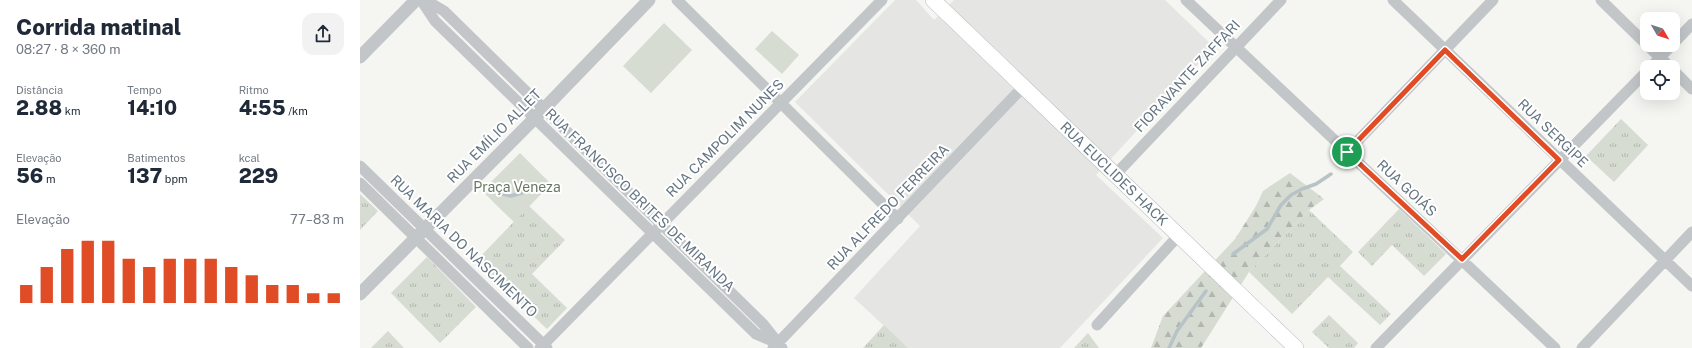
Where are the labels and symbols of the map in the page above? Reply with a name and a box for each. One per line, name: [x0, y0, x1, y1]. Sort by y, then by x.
north arrow: [1640, 12, 1680, 52]
street label: FIORAVANTE ZAFFARI: [1131, 17, 1243, 135]
street label: RUA CAMPOLIM NUNES: [663, 76, 787, 200]
street label: RUA EMÍLIO ALLET: [443, 85, 544, 186]
street label: RUA SERGIPE: [1515, 96, 1591, 170]
street label: RUA FRANCISCO BRITES DE MIRANDA: [542, 105, 738, 295]
street label: RUA EUCLIDES HACK: [1057, 119, 1172, 229]
pin: [1330, 135, 1364, 169]
street label: RUA ALFREDO FERREIRA: [824, 141, 952, 273]
street label: RUA GOIÁS: [1374, 156, 1441, 220]
street label: RUA MARIA DO NASCIMENTO: [387, 172, 541, 320]
park label: Praça Veneza: [473, 179, 561, 195]

